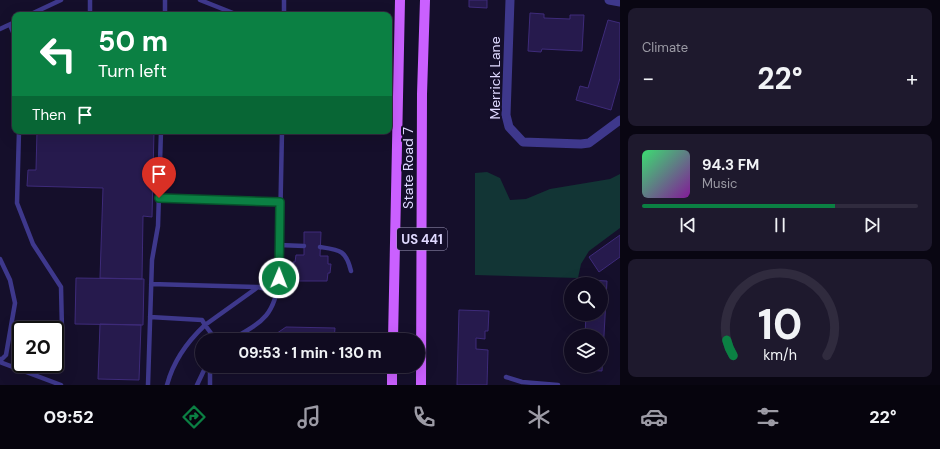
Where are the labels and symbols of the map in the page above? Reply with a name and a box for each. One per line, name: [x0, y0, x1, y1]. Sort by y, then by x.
street label: Merrick Lane: [486, 36, 504, 120]
street label: State Road 7: [399, 127, 417, 209]
pin: [142, 157, 176, 198]
road number: US 441: [397, 228, 447, 250]
position arrow: [258, 257, 300, 299]
speed limit sign: 20: [12, 321, 64, 373]

